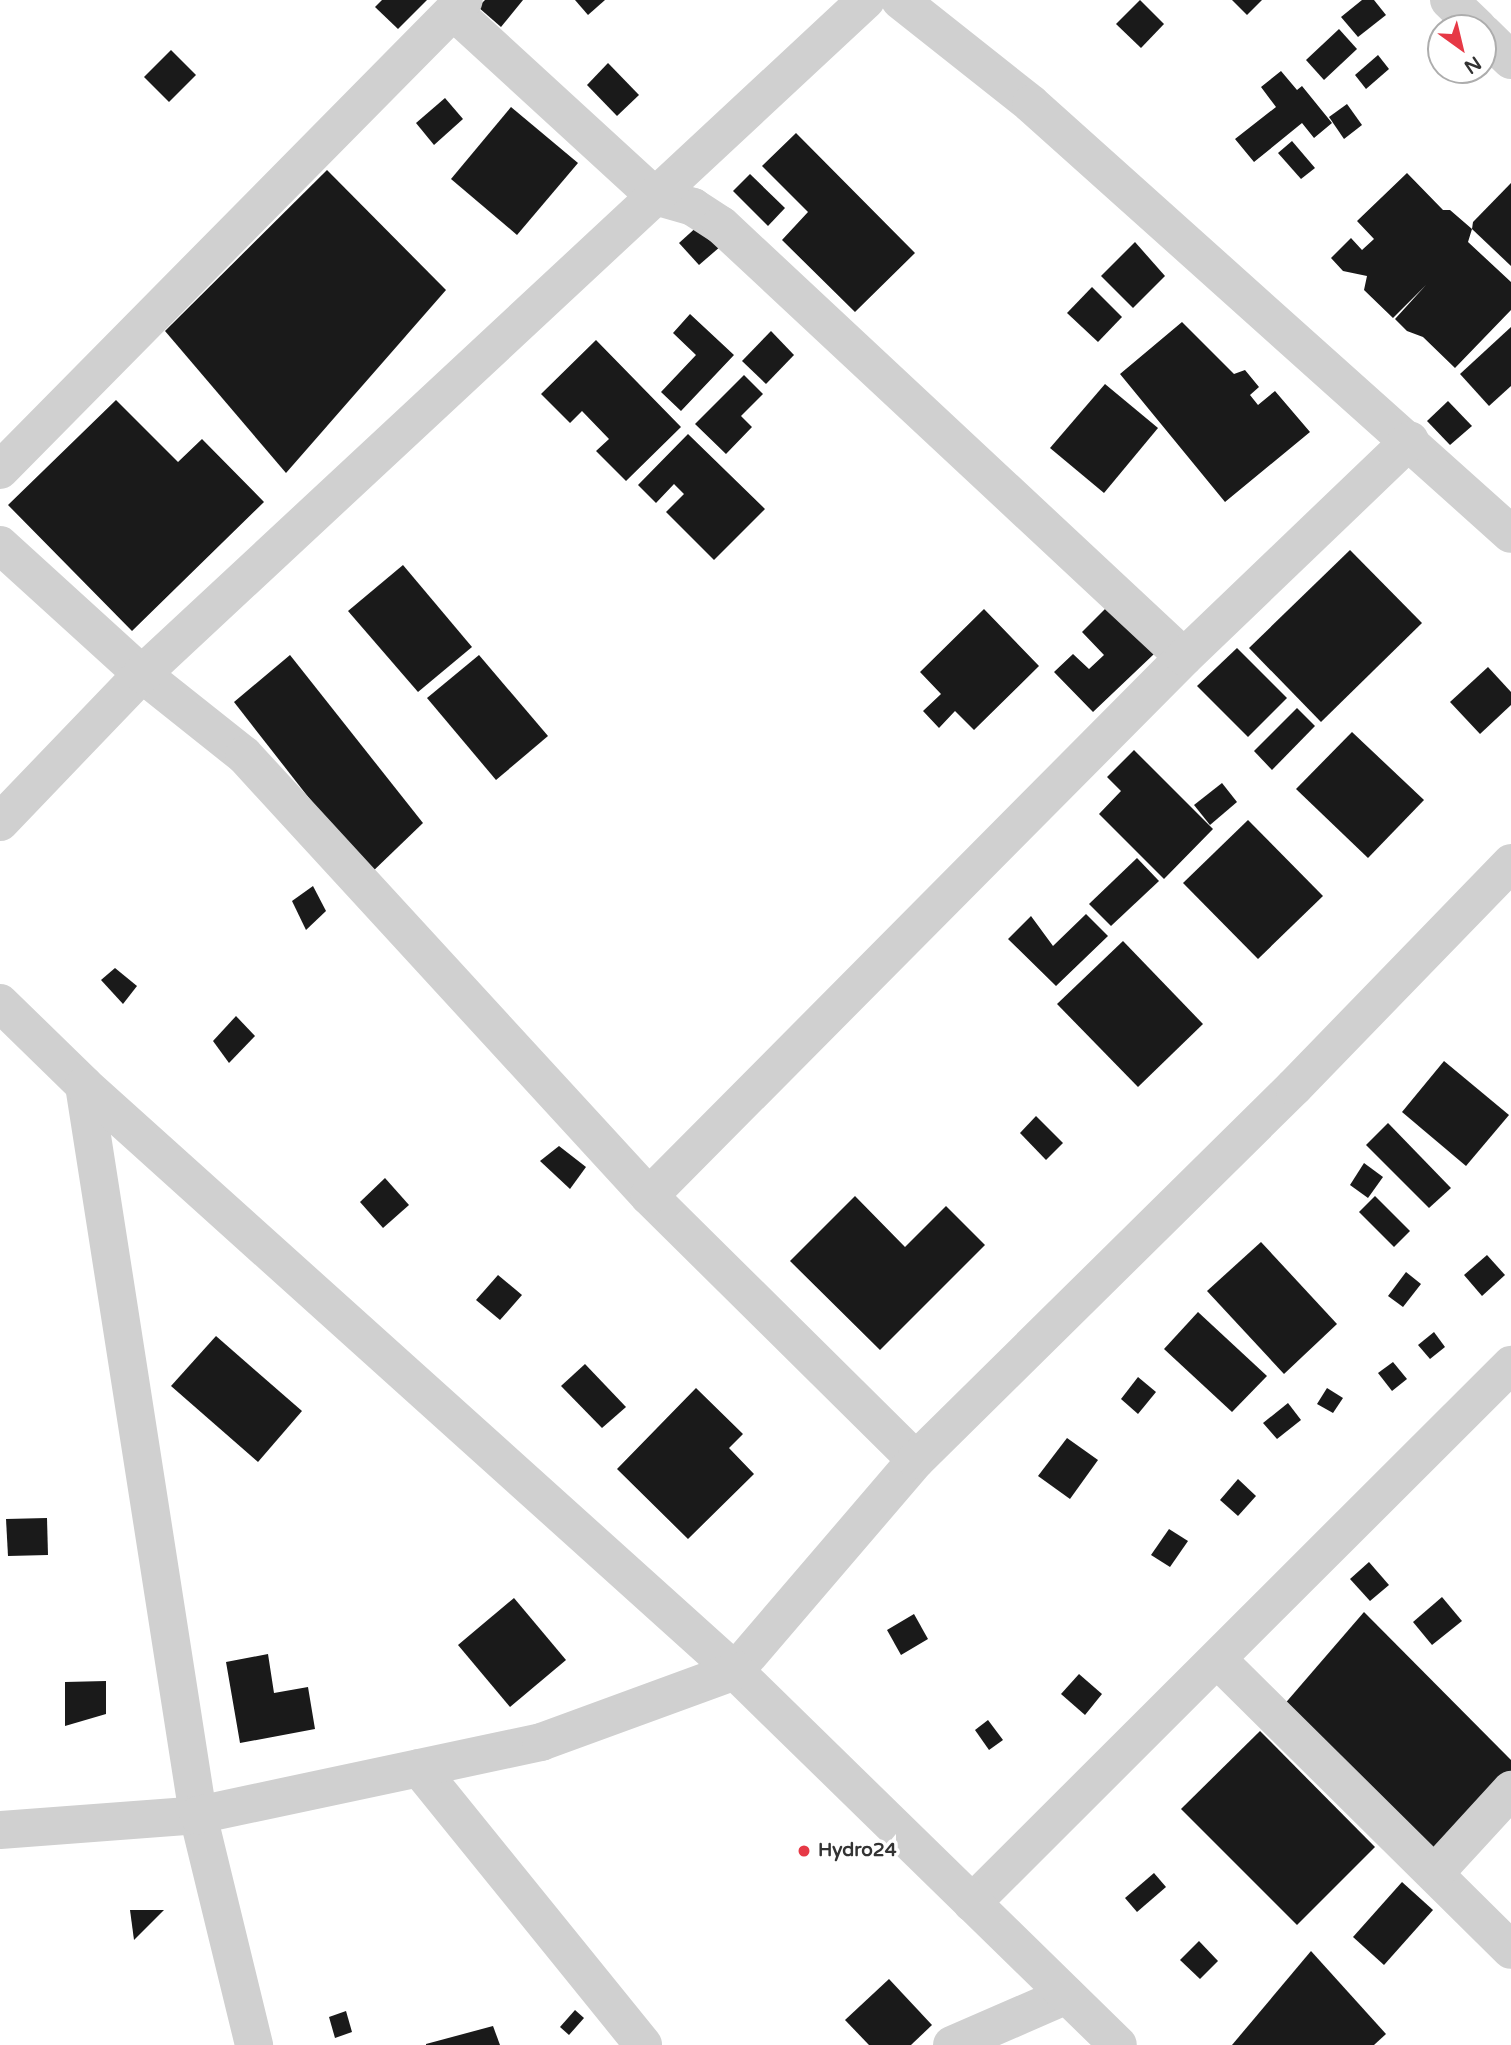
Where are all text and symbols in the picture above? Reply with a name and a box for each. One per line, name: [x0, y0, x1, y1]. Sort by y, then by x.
north arrow: [1427, 14, 1497, 84]
text: N: [1460, 51, 1485, 78]
place label: Hydro24: [818, 1840, 897, 1862]
marker: Hydro24: [796, 1843, 812, 1859]

